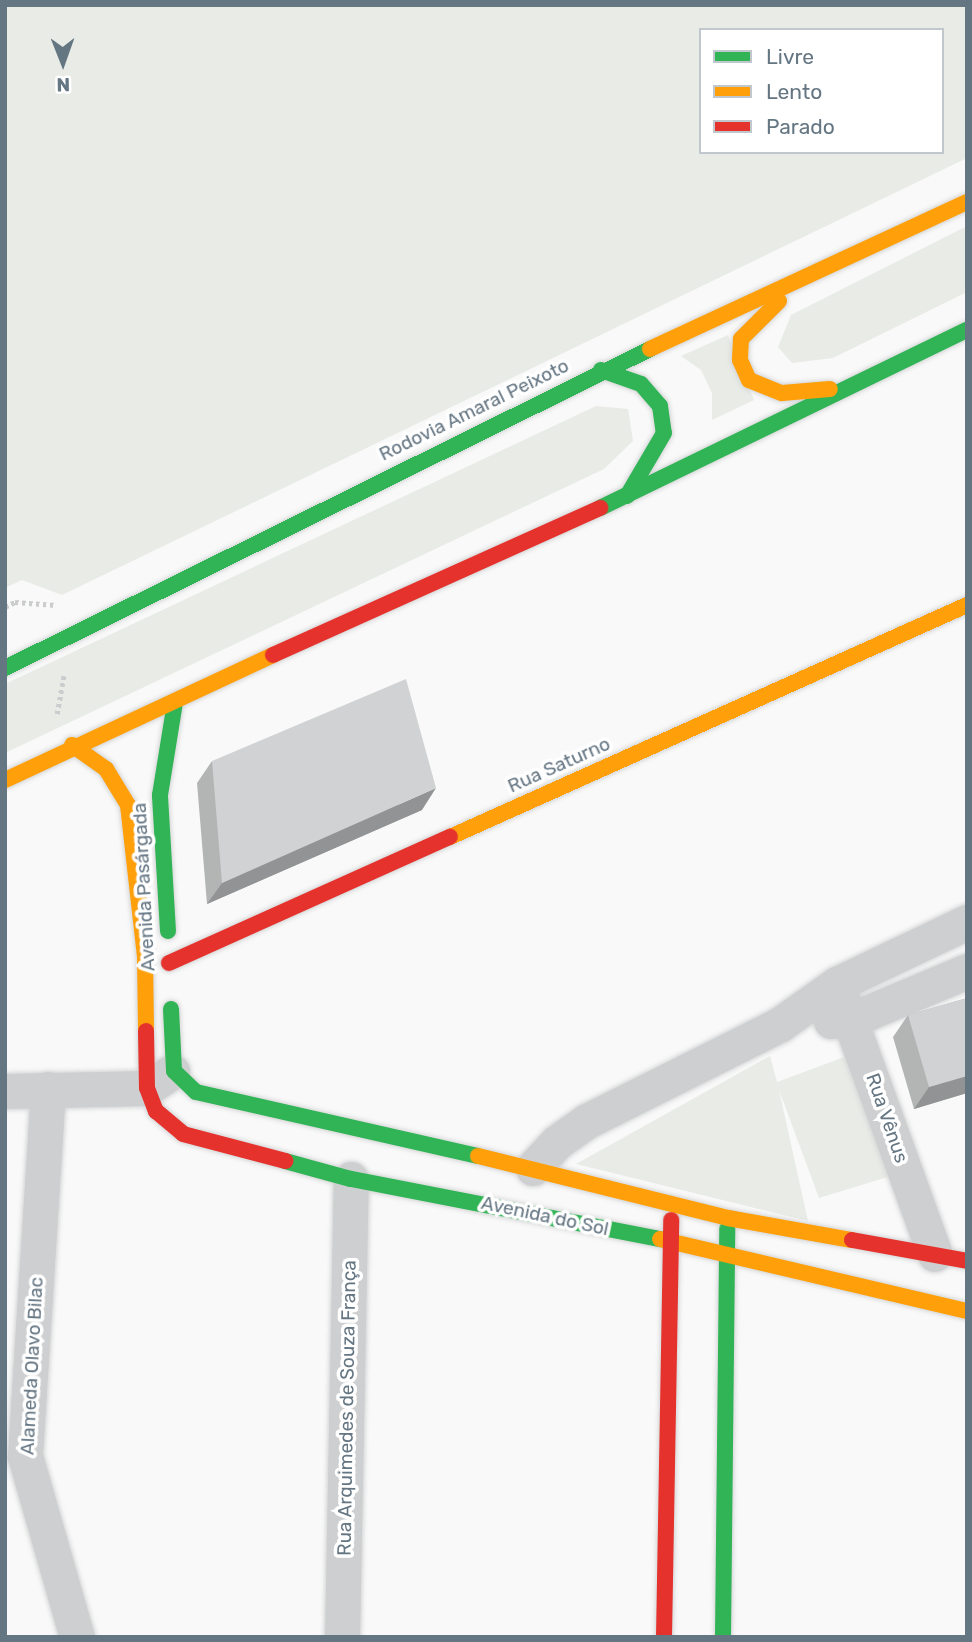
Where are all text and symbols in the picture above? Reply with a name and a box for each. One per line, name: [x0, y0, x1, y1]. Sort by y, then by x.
north arrow: [28, 28, 98, 98]
legend: [699, 28, 944, 154]
text: Livre: [766, 44, 814, 69]
text: N: [56, 73, 70, 96]
text: Lento: [766, 79, 822, 104]
text: Parado: [766, 114, 835, 139]
street label: Rodovia Amaral Peixoto: [375, 354, 573, 466]
street label: Rua Saturno: [504, 732, 614, 798]
street label: Avenida Pasárgada: [128, 802, 160, 972]
street label: Rua Vênus: [861, 1070, 913, 1166]
street label: Avenida do Sol: [479, 1191, 611, 1241]
street label: Rua Arquimedes de Souza França: [333, 1260, 361, 1556]
street label: Alameda Olavo Bilac: [16, 1276, 48, 1456]

